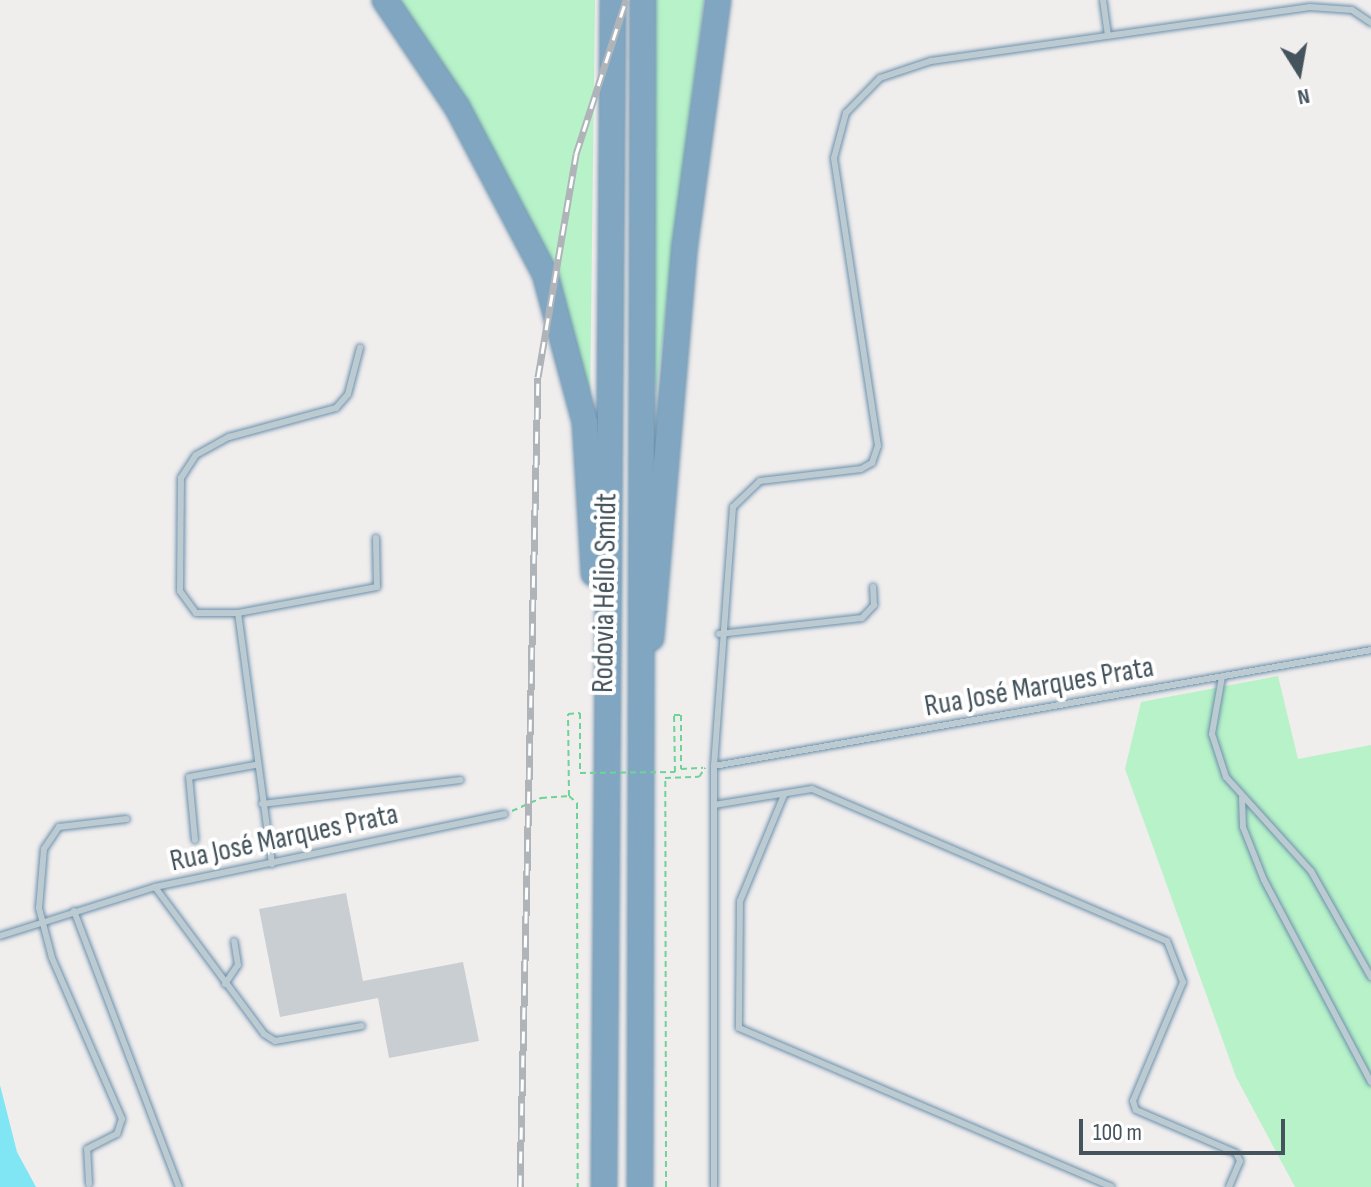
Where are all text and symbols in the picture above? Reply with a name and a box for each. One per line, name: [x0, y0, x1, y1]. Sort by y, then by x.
north arrow: [1259, 32, 1339, 112]
text: N: [1295, 82, 1312, 110]
street label: Rodovia Hélio Smidt: [585, 493, 625, 693]
street label: Rua José Marques Prata: [922, 649, 1156, 725]
street label: Rua José Marques Prata: [167, 796, 401, 880]
scale bar: [1083, 1103, 1289, 1153]
text: 100 m: [1093, 1118, 1142, 1147]

